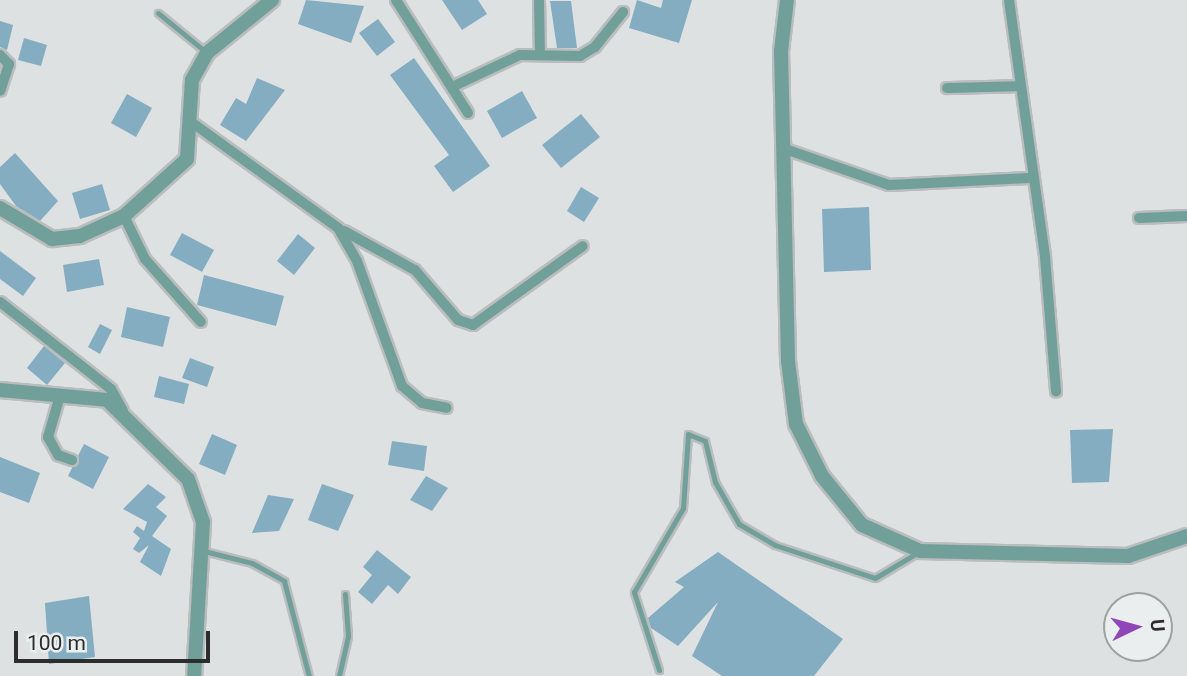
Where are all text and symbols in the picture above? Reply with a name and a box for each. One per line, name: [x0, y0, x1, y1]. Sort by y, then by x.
north arrow: [1103, 592, 1173, 662]
scale bar: [18, 616, 214, 660]
text: U: [1145, 618, 1169, 633]
text: 100 m: [27, 631, 86, 655]

